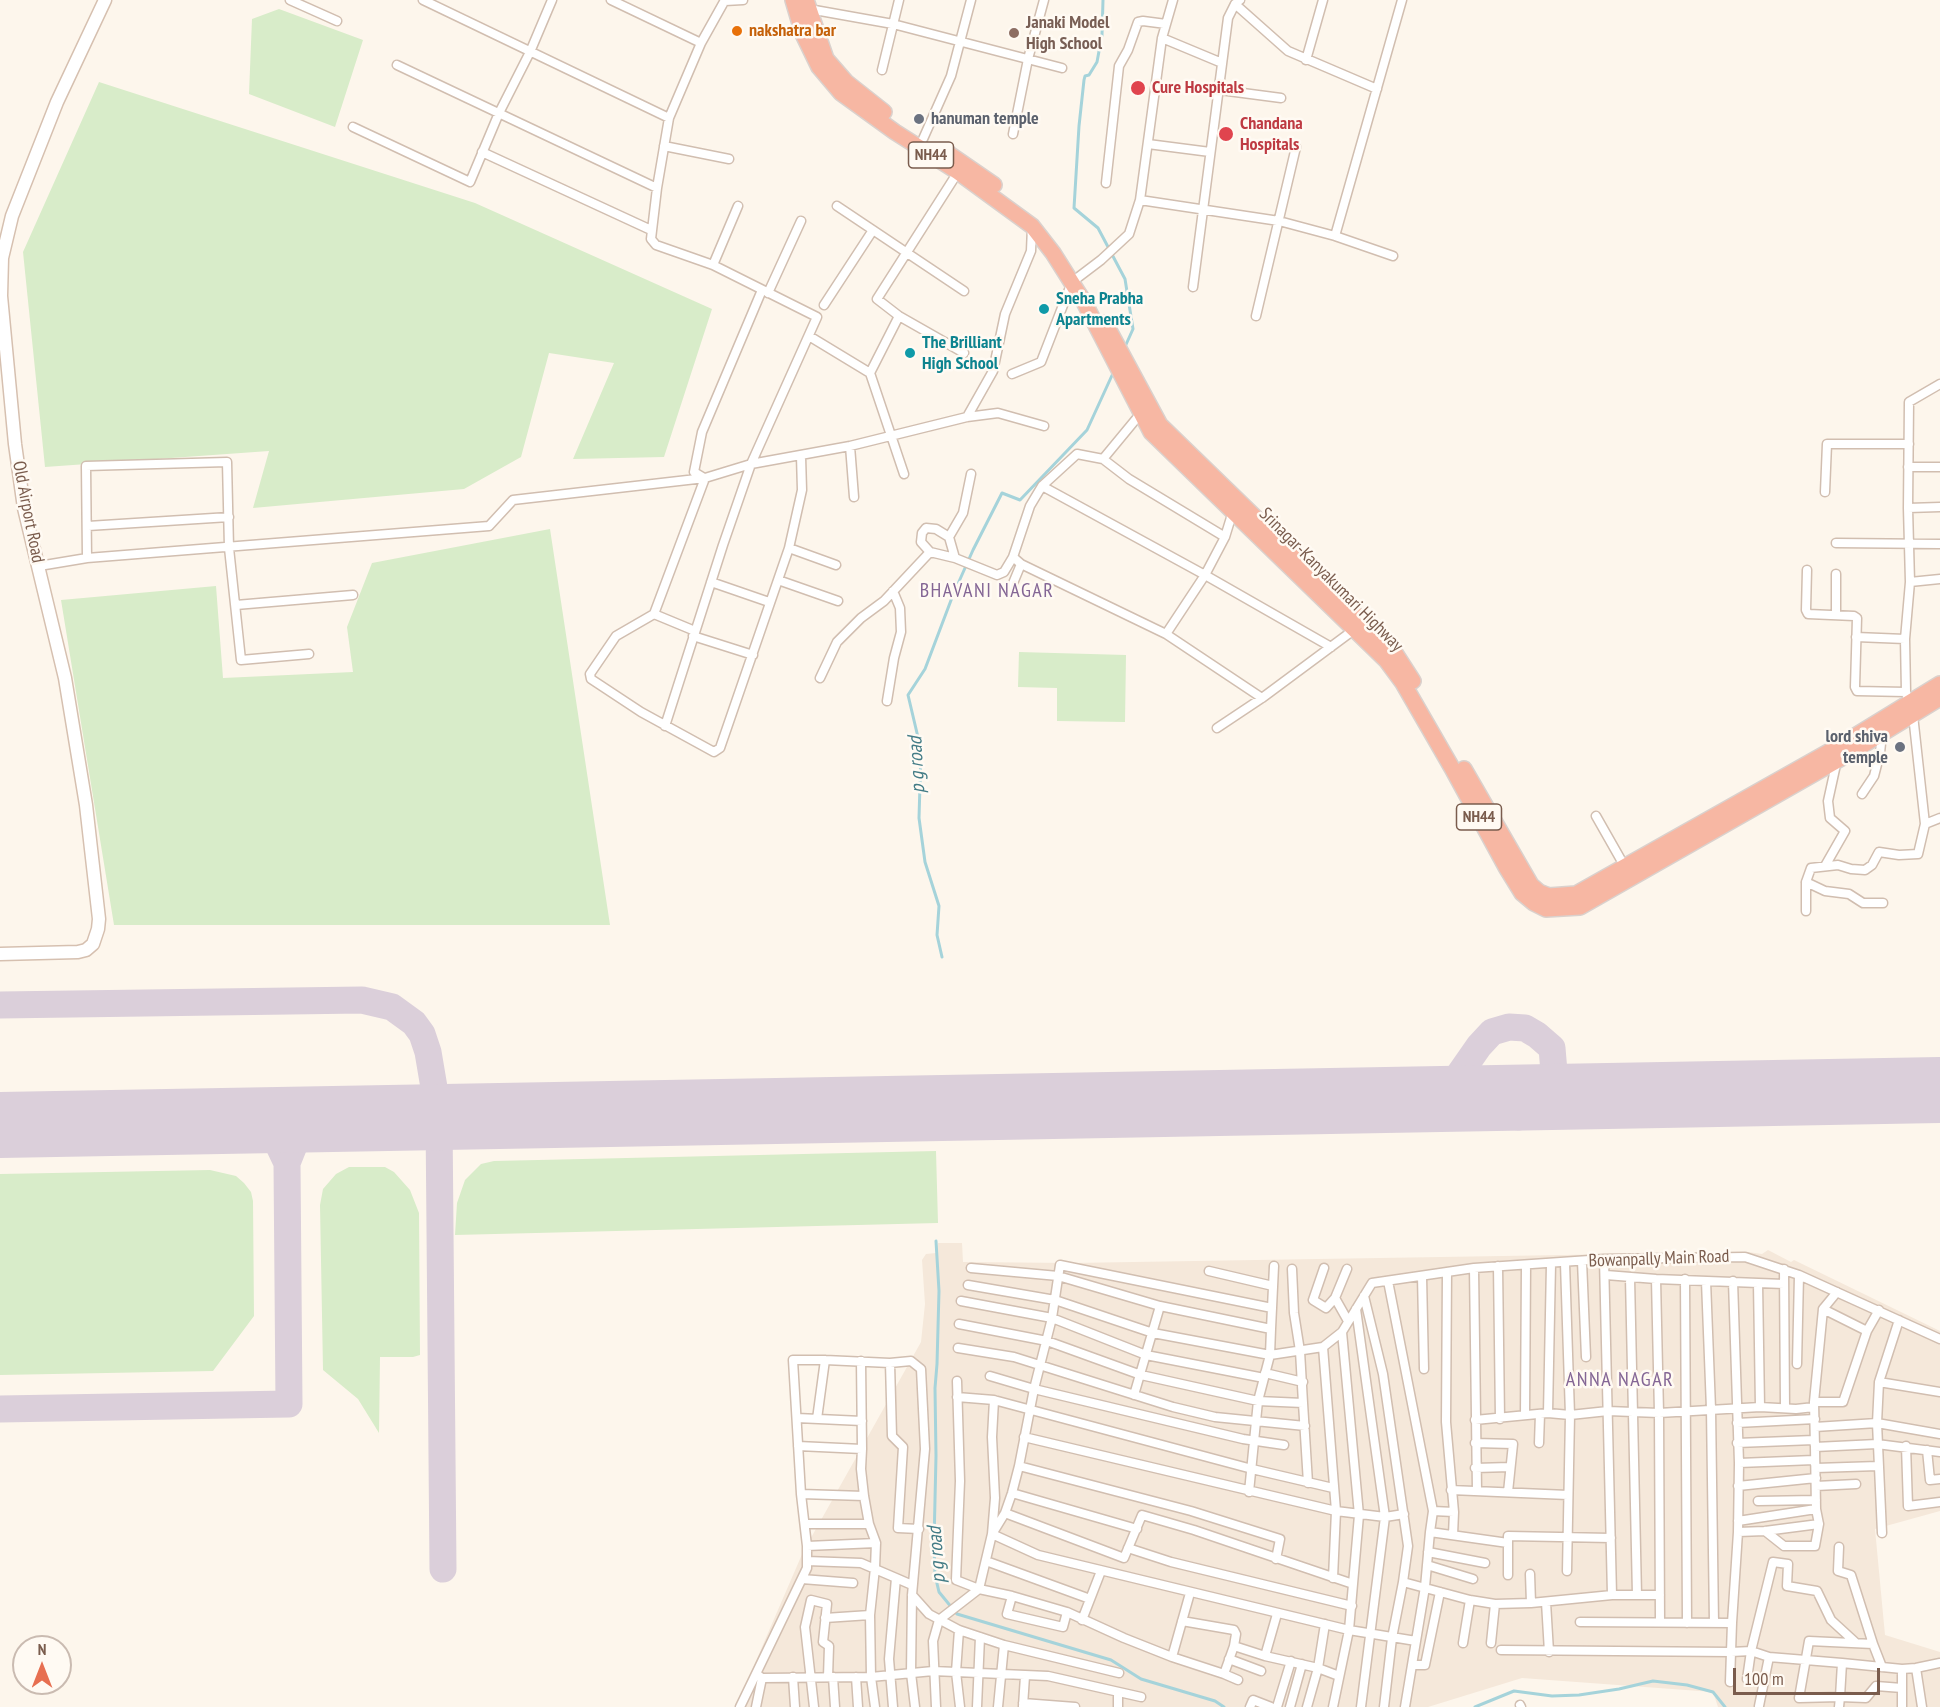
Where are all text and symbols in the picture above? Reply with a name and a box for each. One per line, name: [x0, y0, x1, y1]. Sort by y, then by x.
place label: Janaki Model High School: [1026, 12, 1109, 54]
place label: nakshatra bar: [749, 20, 836, 42]
marker: nakshatra bar: [730, 24, 744, 38]
marker: Janaki Model High School: [1007, 26, 1021, 40]
place label: Cure Hospitals: [1152, 77, 1244, 99]
marker: Cure Hospitals: [1129, 79, 1147, 97]
place label: hanuman temple: [931, 108, 1039, 130]
marker: hanuman temple: [912, 112, 926, 126]
place label: Chandana Hospitals: [1240, 113, 1303, 156]
marker: Chandana Hospitals: [1217, 125, 1235, 143]
road number: NH44: [908, 142, 954, 168]
place label: Sneha Prabha Apartments: [1056, 288, 1143, 330]
marker: Sneha Prabha Apartments: [1037, 302, 1051, 316]
place label: The Brilliant High School: [922, 332, 1002, 374]
marker: The Brilliant High School: [903, 346, 917, 360]
street label: Old Airport Road: [8, 459, 48, 565]
street label: Srinagar-Kanyakumari Highway: [1255, 504, 1407, 656]
district label: BHAVANI NAGAR: [920, 579, 1054, 603]
place label: lord shiva temple: [1826, 726, 1888, 768]
water label: p g road: [904, 736, 930, 794]
marker: lord shiva temple: [1893, 740, 1907, 754]
road number: NH44: [1456, 804, 1502, 830]
street label: Bowanpally Main Road: [1588, 1246, 1730, 1272]
district label: ANNA NAGAR: [1566, 1368, 1674, 1392]
water label: p g road: [923, 1526, 951, 1584]
north arrow: [12, 1635, 72, 1695]
text: N: [38, 1639, 46, 1659]
scale bar: [1736, 1656, 1883, 1694]
text: 100 m: [1744, 1667, 1784, 1690]

